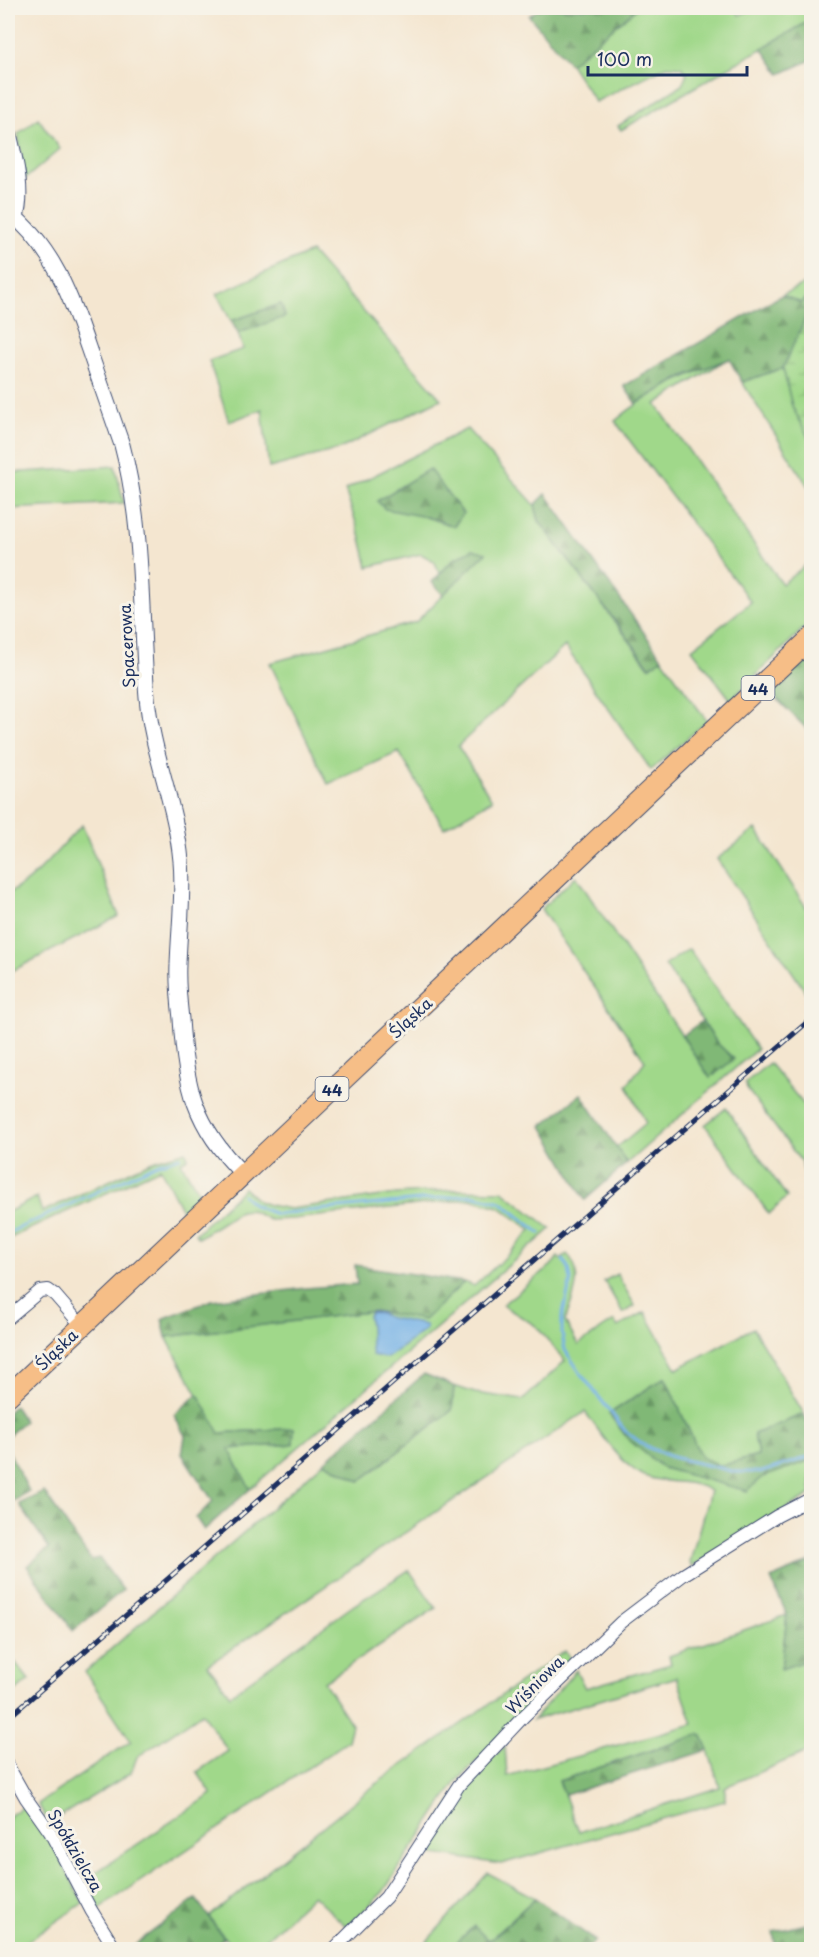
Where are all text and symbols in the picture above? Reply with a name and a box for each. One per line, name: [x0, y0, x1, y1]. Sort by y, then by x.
scale bar: [588, 39, 747, 77]
text: 100 m: [597, 45, 652, 72]
street label: Spacerowa: [112, 603, 140, 689]
road number: 44: [742, 676, 774, 700]
street label: Śląska: [383, 991, 437, 1043]
road number: 44: [316, 1077, 348, 1101]
street label: Śląska: [29, 1323, 83, 1375]
street label: Wiśniowa: [499, 1649, 569, 1719]
street label: Spółdzielcza: [43, 1804, 109, 1896]

